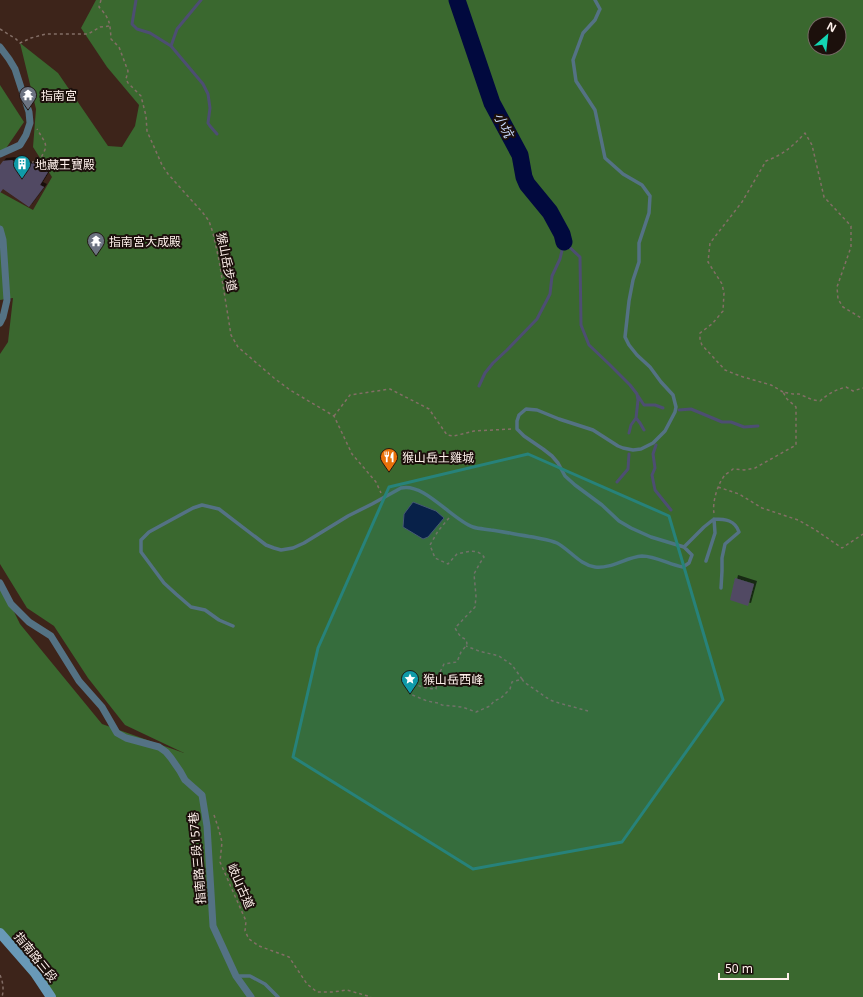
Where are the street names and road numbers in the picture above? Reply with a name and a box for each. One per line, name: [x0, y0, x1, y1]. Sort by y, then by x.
street label: 猴山岳步道: [213, 231, 241, 293]
street label: 指南路三段157巷: [184, 811, 210, 905]
street label: 岐山古道: [223, 861, 259, 911]
street label: 指南路三段: [11, 928, 61, 986]

